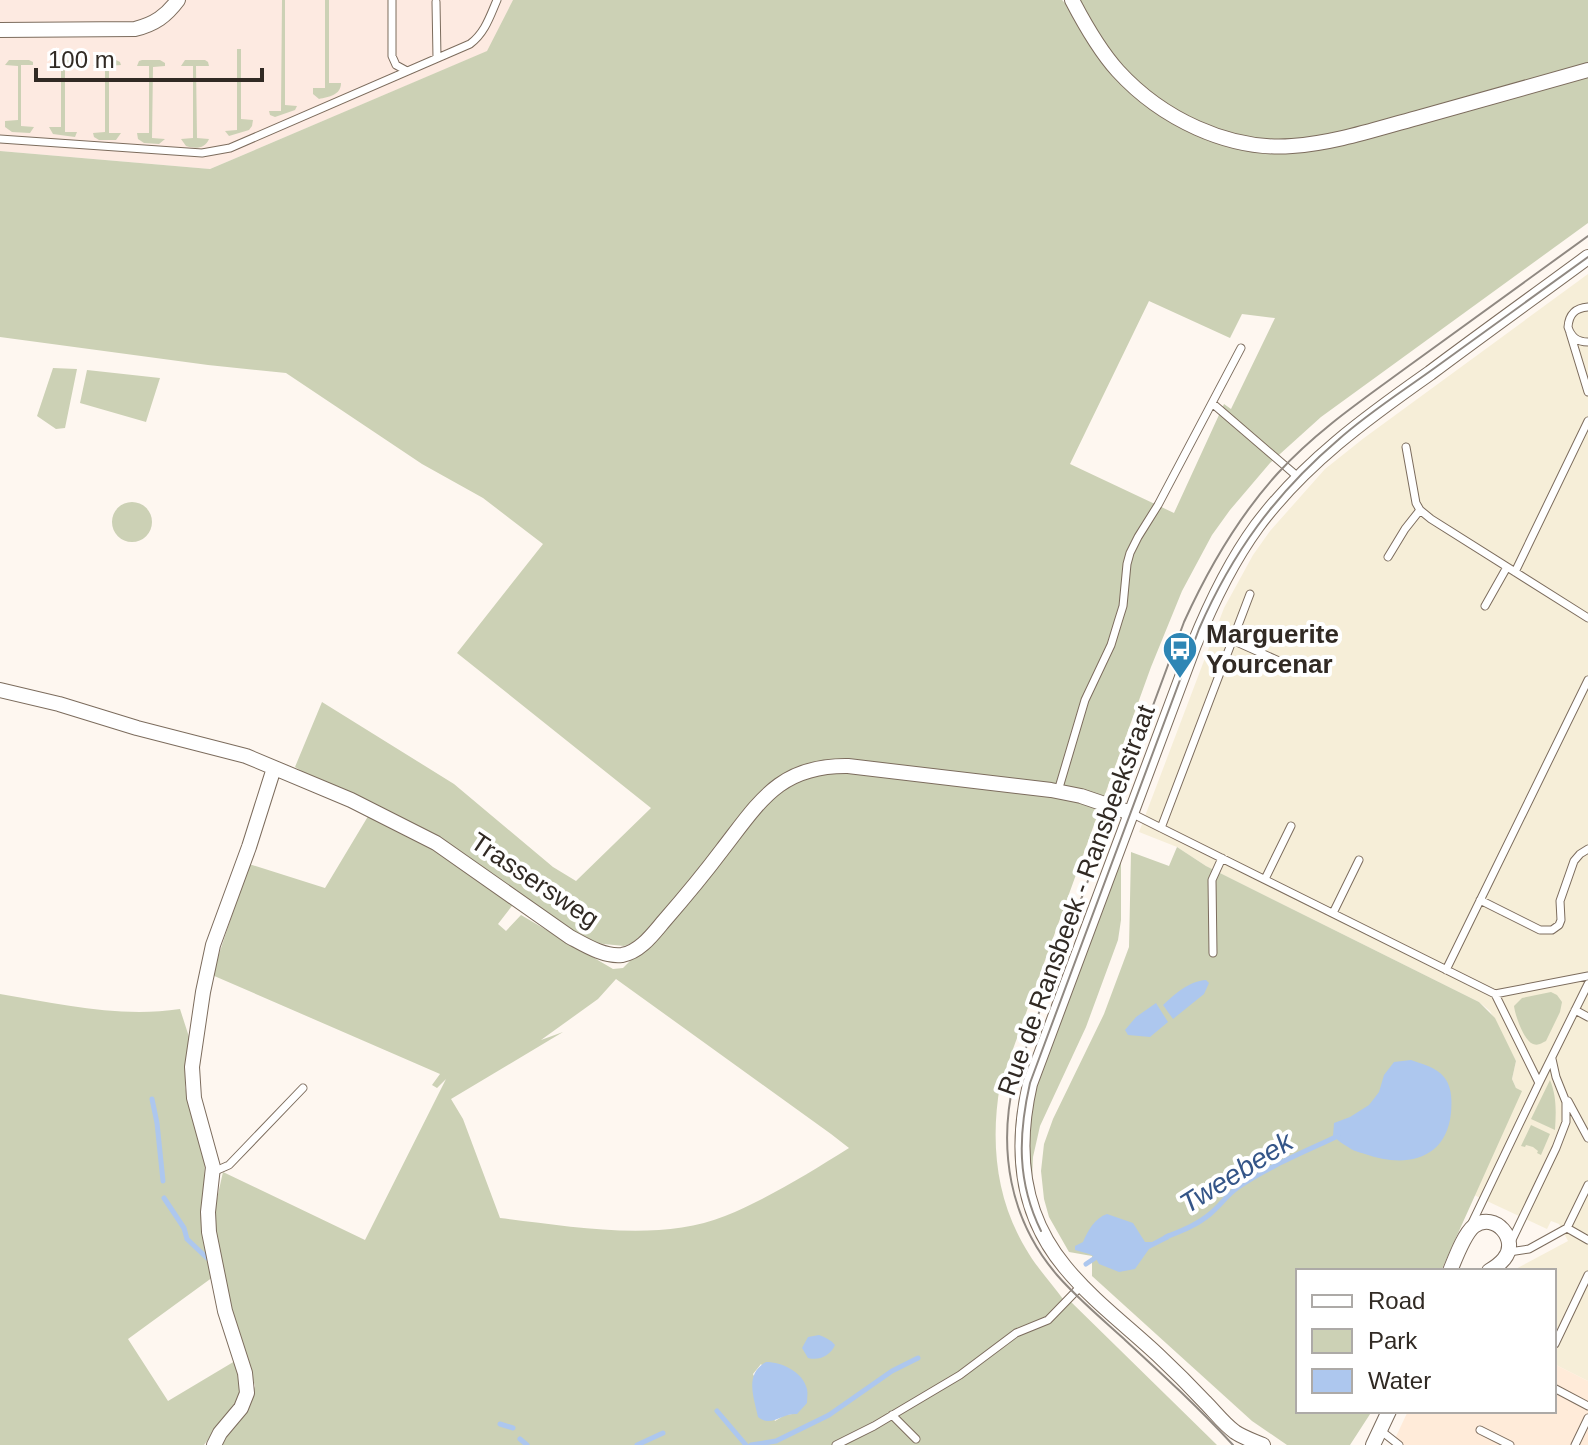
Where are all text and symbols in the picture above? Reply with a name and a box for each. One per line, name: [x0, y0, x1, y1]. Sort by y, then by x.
scale bar: [36, 32, 262, 82]
text: 100 m: [48, 46, 115, 73]
place label: Marguerite Yourcenar: [1206, 619, 1339, 679]
bus stop icon: Marguerite Yourcenar: [1161, 630, 1199, 680]
street label: Rue de Ransbeek - Ransbeekstraat: [991, 700, 1161, 1099]
street label: Trassersweg: [465, 826, 605, 934]
water label: Tweebeek: [1174, 1125, 1300, 1219]
legend: [1296, 1269, 1556, 1413]
text: Road: [1368, 1287, 1425, 1314]
text: Park: [1368, 1327, 1418, 1354]
text: Water: [1368, 1367, 1431, 1394]

